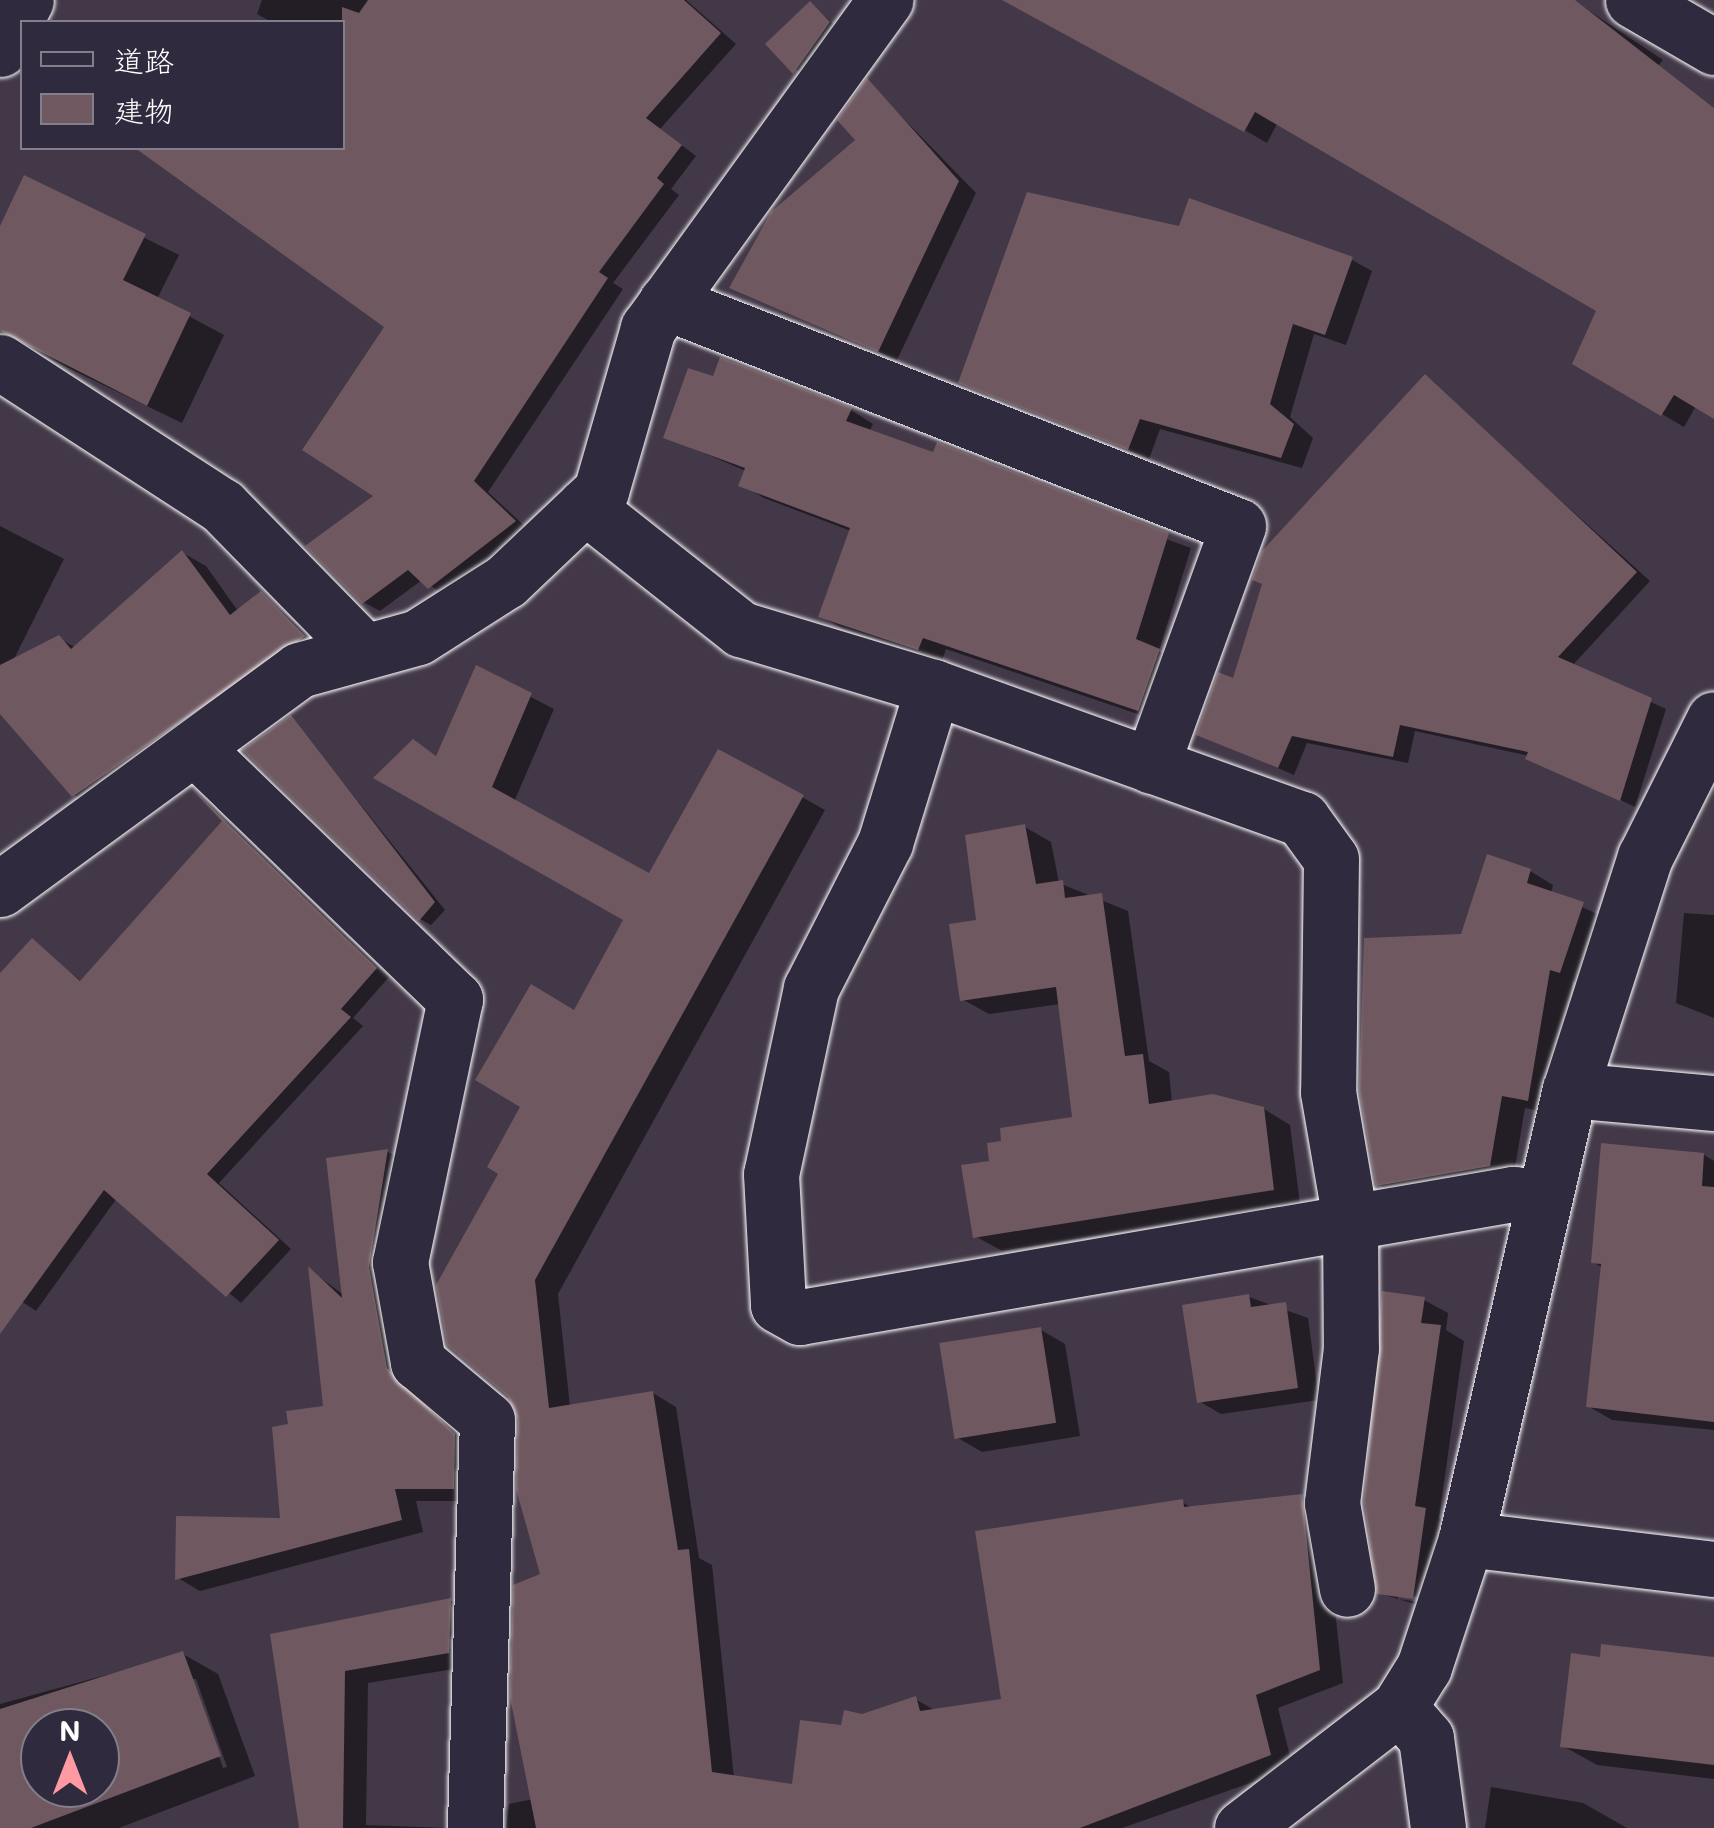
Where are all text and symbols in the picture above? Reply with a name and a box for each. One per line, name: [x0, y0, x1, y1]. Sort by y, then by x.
legend: [20, 20, 345, 150]
text: 道路: [114, 40, 174, 80]
text: 建物: [114, 90, 174, 130]
north arrow: [20, 1708, 120, 1808]
text: N: [59, 1712, 81, 1748]

